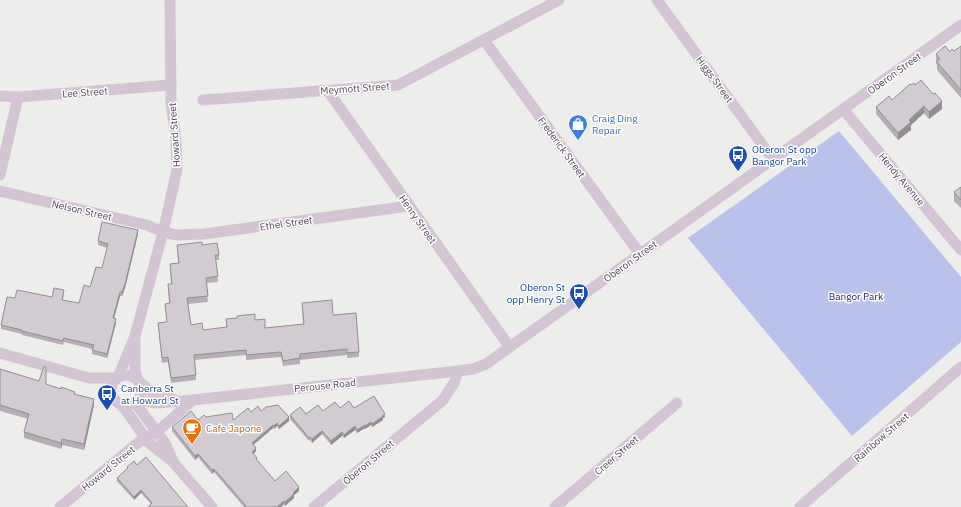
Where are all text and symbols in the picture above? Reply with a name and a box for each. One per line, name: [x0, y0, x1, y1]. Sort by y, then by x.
street label: Oberon Street: [865, 49, 924, 97]
street label: Higgs Street: [693, 53, 736, 106]
street label: Meymott Street: [320, 80, 391, 97]
street label: Lee Street: [62, 84, 109, 101]
street label: Howard Street: [166, 102, 183, 168]
place label: Craig Ding Repair: [592, 112, 638, 137]
shop icon: Craig Ding Repair: [567, 113, 589, 141]
street label: Frederick Street: [535, 114, 588, 181]
place label: Oberon St opp Bangor Park: [752, 143, 817, 168]
bus stop icon: Oberon St opp Bangor Park: [727, 144, 749, 172]
street label: Hendy Avenue: [876, 150, 928, 209]
street label: Henry Street: [396, 192, 439, 247]
street label: Nelson Street: [51, 197, 114, 224]
street label: Ethel Street: [259, 213, 314, 234]
street label: Oberon Street: [601, 237, 660, 285]
place label: Oberon St opp Henry St: [507, 281, 565, 306]
bus stop icon: Oberon St opp Henry St: [568, 282, 590, 310]
park label: Bangor Park: [829, 290, 884, 303]
street label: Perouse Road: [294, 376, 357, 395]
place label: Canberra St at Howard St: [121, 382, 179, 407]
bus stop icon: Canberra St at Howard St: [96, 383, 118, 411]
street label: Rainbow Street: [851, 410, 912, 465]
cafe icon: Cafe Japone: [181, 417, 203, 445]
place label: Cafe Japone: [206, 422, 262, 435]
street label: Creer Street: [592, 432, 641, 478]
street label: Oberon Street: [340, 437, 397, 488]
street label: Howard Street: [79, 443, 138, 494]

